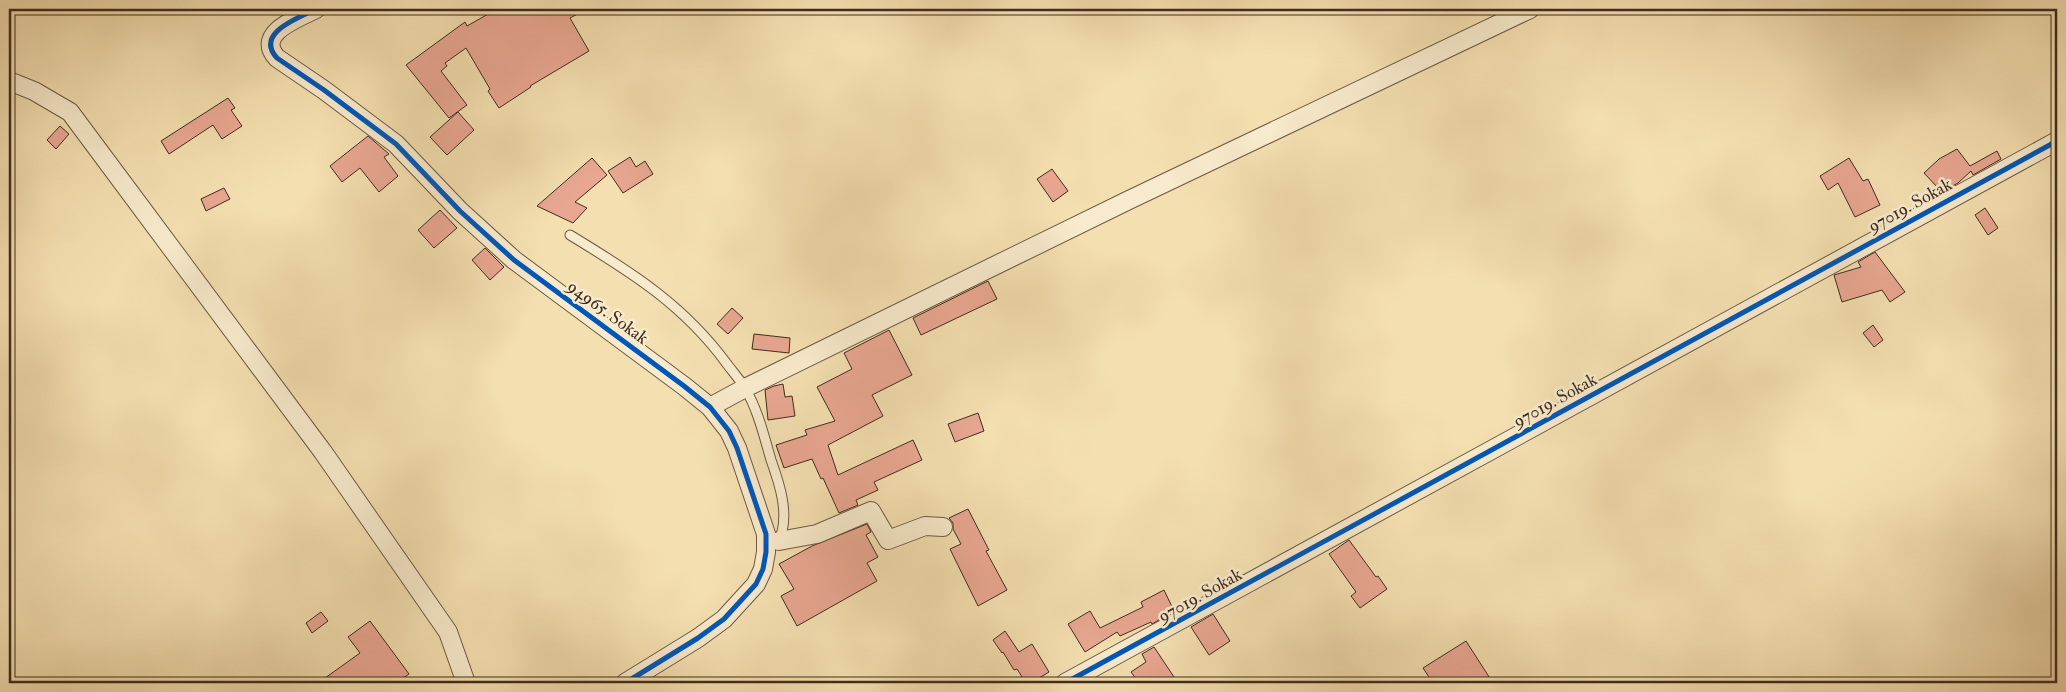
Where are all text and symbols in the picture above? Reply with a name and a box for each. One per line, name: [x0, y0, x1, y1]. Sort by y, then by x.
street label: 97019. Sokak: [1862, 173, 1957, 239]
street label: 94965. Sokak: [561, 274, 653, 350]
street label: 97019. Sokak: [1507, 368, 1602, 434]
street label: 97019. Sokak: [1152, 563, 1247, 629]

